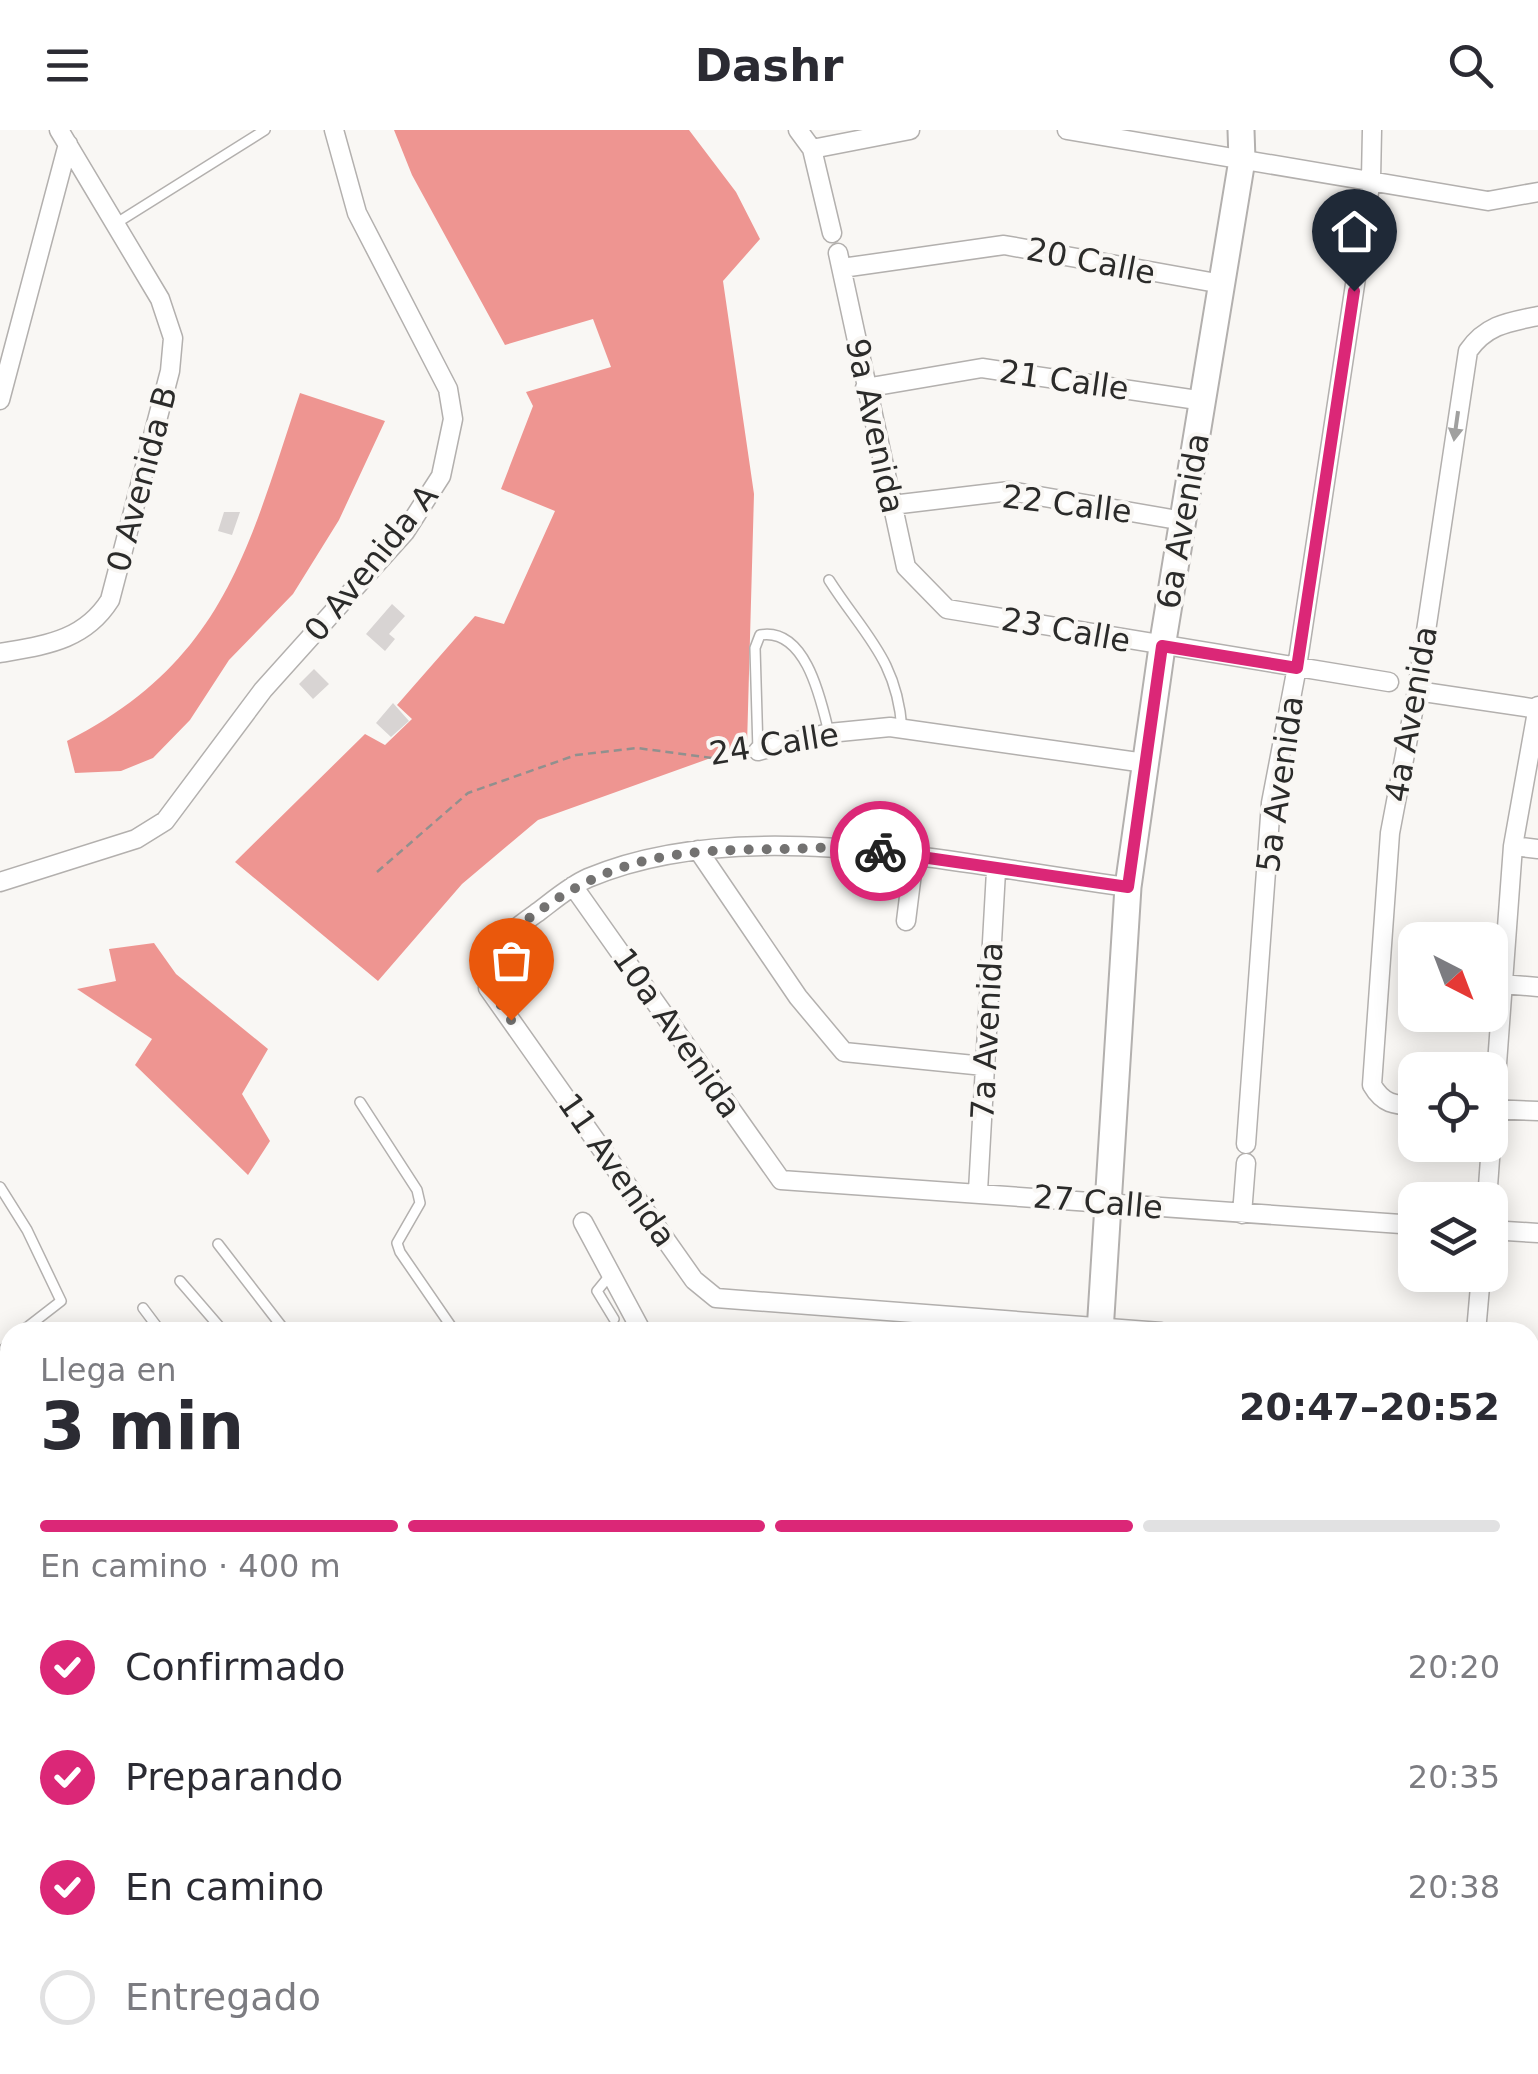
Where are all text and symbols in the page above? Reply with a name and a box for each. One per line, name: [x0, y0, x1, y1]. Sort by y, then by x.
icon: menu: [40, 38, 95, 93]
icon: search: [1443, 38, 1498, 93]
text: Dashr: [695, 39, 843, 92]
pin: [1312, 189, 1397, 292]
icon: home: [1327, 204, 1382, 259]
street label: 20 Calle: [1023, 230, 1159, 292]
street label: 9a Avenida: [838, 335, 912, 517]
street label: 21 Calle: [997, 352, 1131, 408]
street label: 0 Avenida B: [99, 382, 185, 576]
one-way arrow: [1448, 411, 1464, 443]
street label: 6a Avenida: [1149, 430, 1217, 612]
street label: 0 Avenida A: [296, 477, 446, 649]
street label: 22 Calle: [1000, 477, 1134, 531]
street label: 23 Calle: [999, 600, 1133, 660]
street label: 4a Avenida: [1377, 623, 1445, 805]
street label: 5a Avenida: [1249, 693, 1311, 875]
street label: 24 Calle: [707, 715, 841, 773]
courier: [830, 801, 930, 901]
icon: bike: [853, 824, 908, 879]
pin: [469, 918, 554, 1021]
north arrow: [1398, 922, 1508, 1032]
map controls: [1398, 922, 1508, 1292]
icon: bag: [484, 933, 539, 988]
street label: 10a Avenida: [605, 941, 749, 1125]
street label: 7a Avenida: [963, 941, 1011, 1121]
button: locate: [1398, 1052, 1508, 1162]
street label: 11 Avenida: [550, 1086, 684, 1254]
street label: 27 Calle: [1031, 1177, 1165, 1227]
button: layers: [1398, 1182, 1508, 1292]
text: Llega en: [40, 1351, 176, 1389]
text: 20:47–20:52: [1239, 1385, 1500, 1429]
text: 3 min: [40, 1389, 244, 1464]
text: En camino · 400 m: [40, 1547, 341, 1585]
icon: check: [40, 1640, 95, 1695]
text: Confirmado: [125, 1645, 345, 1689]
text: 20:20: [1408, 1648, 1500, 1686]
icon: check: [40, 1750, 95, 1805]
text: Preparando: [125, 1755, 343, 1799]
text: 20:35: [1408, 1758, 1500, 1796]
icon: check: [40, 1860, 95, 1915]
text: En camino: [125, 1865, 324, 1909]
text: 20:38: [1408, 1868, 1500, 1906]
text: Entregado: [125, 1975, 321, 2019]

